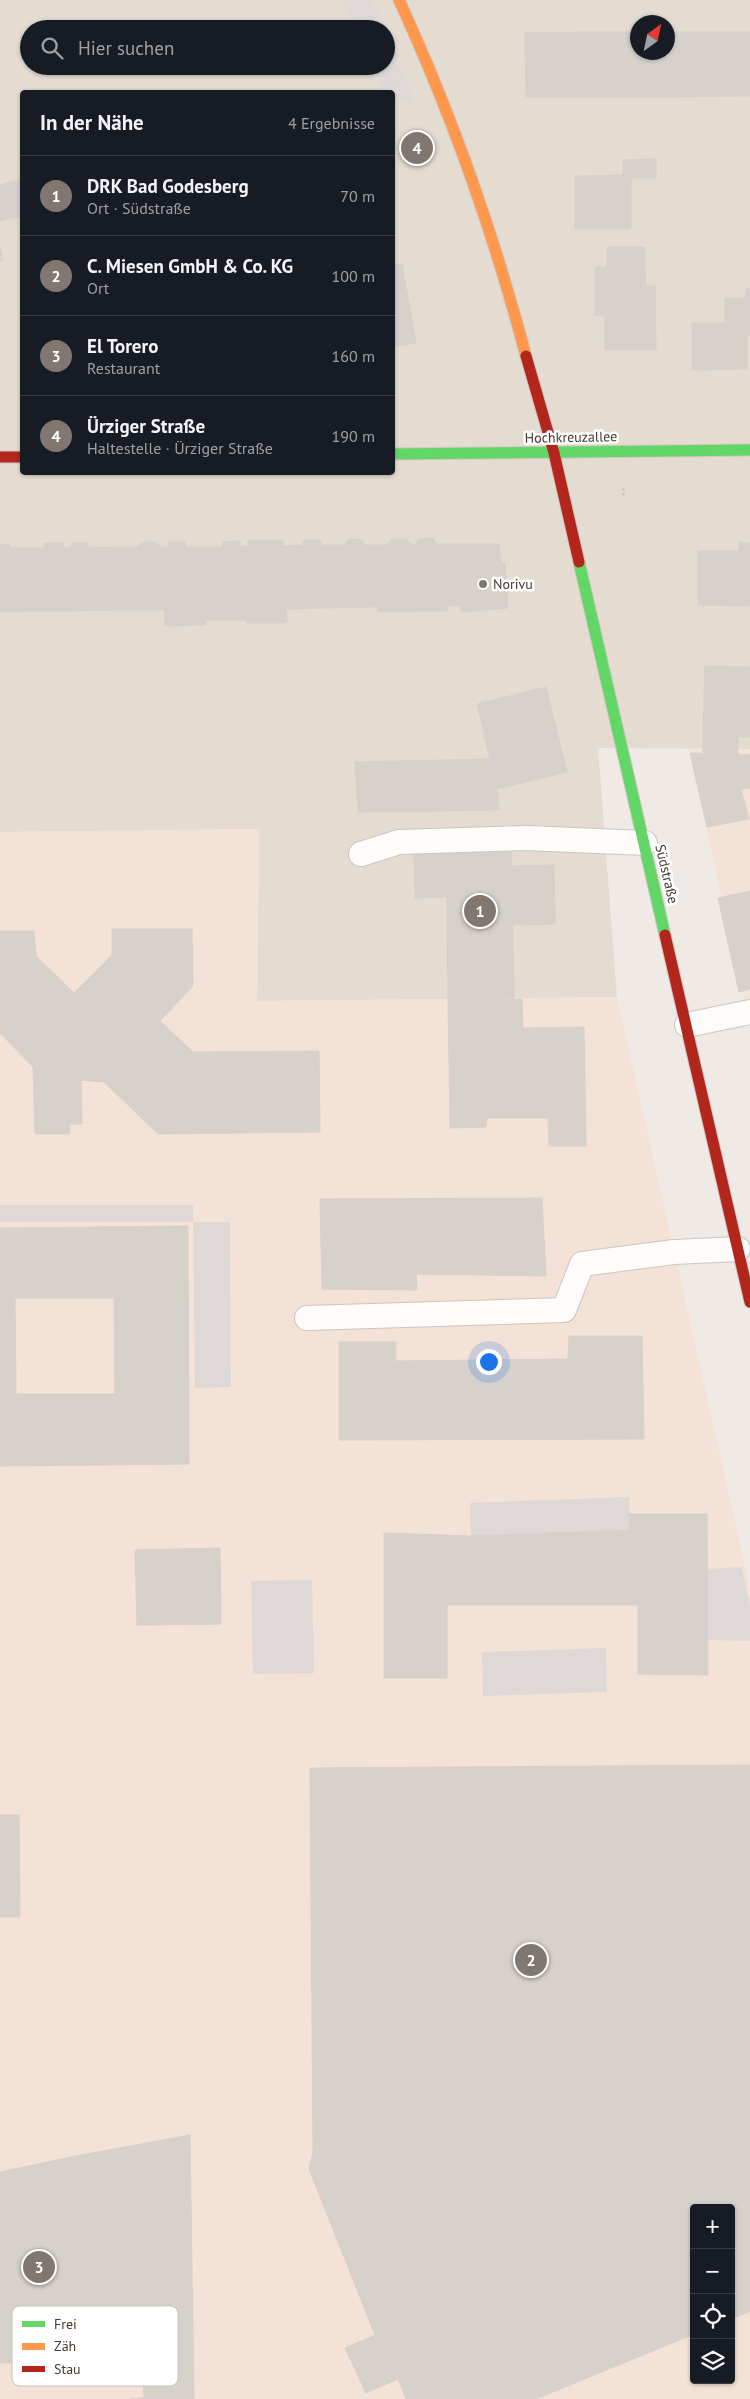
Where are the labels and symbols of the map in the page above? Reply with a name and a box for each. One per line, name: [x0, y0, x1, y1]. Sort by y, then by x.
north arrow: [630, 15, 675, 60]
pin: 4: [401, 129, 433, 167]
street label: Hochkreuzallee: [525, 427, 617, 447]
place label: Norivu: [493, 575, 533, 593]
marker: Norivu: [477, 578, 489, 590]
street label: Südstraße: [651, 843, 683, 905]
pin: 1: [464, 892, 496, 930]
your location: [476, 1349, 502, 1375]
pin: 2: [515, 1941, 547, 1979]
pin: 3: [23, 2248, 55, 2286]
legend: [12, 2306, 178, 2386]
text: Frei: [54, 2315, 77, 2333]
text: Zäh: [54, 2337, 76, 2355]
text: Stau: [54, 2360, 81, 2378]

